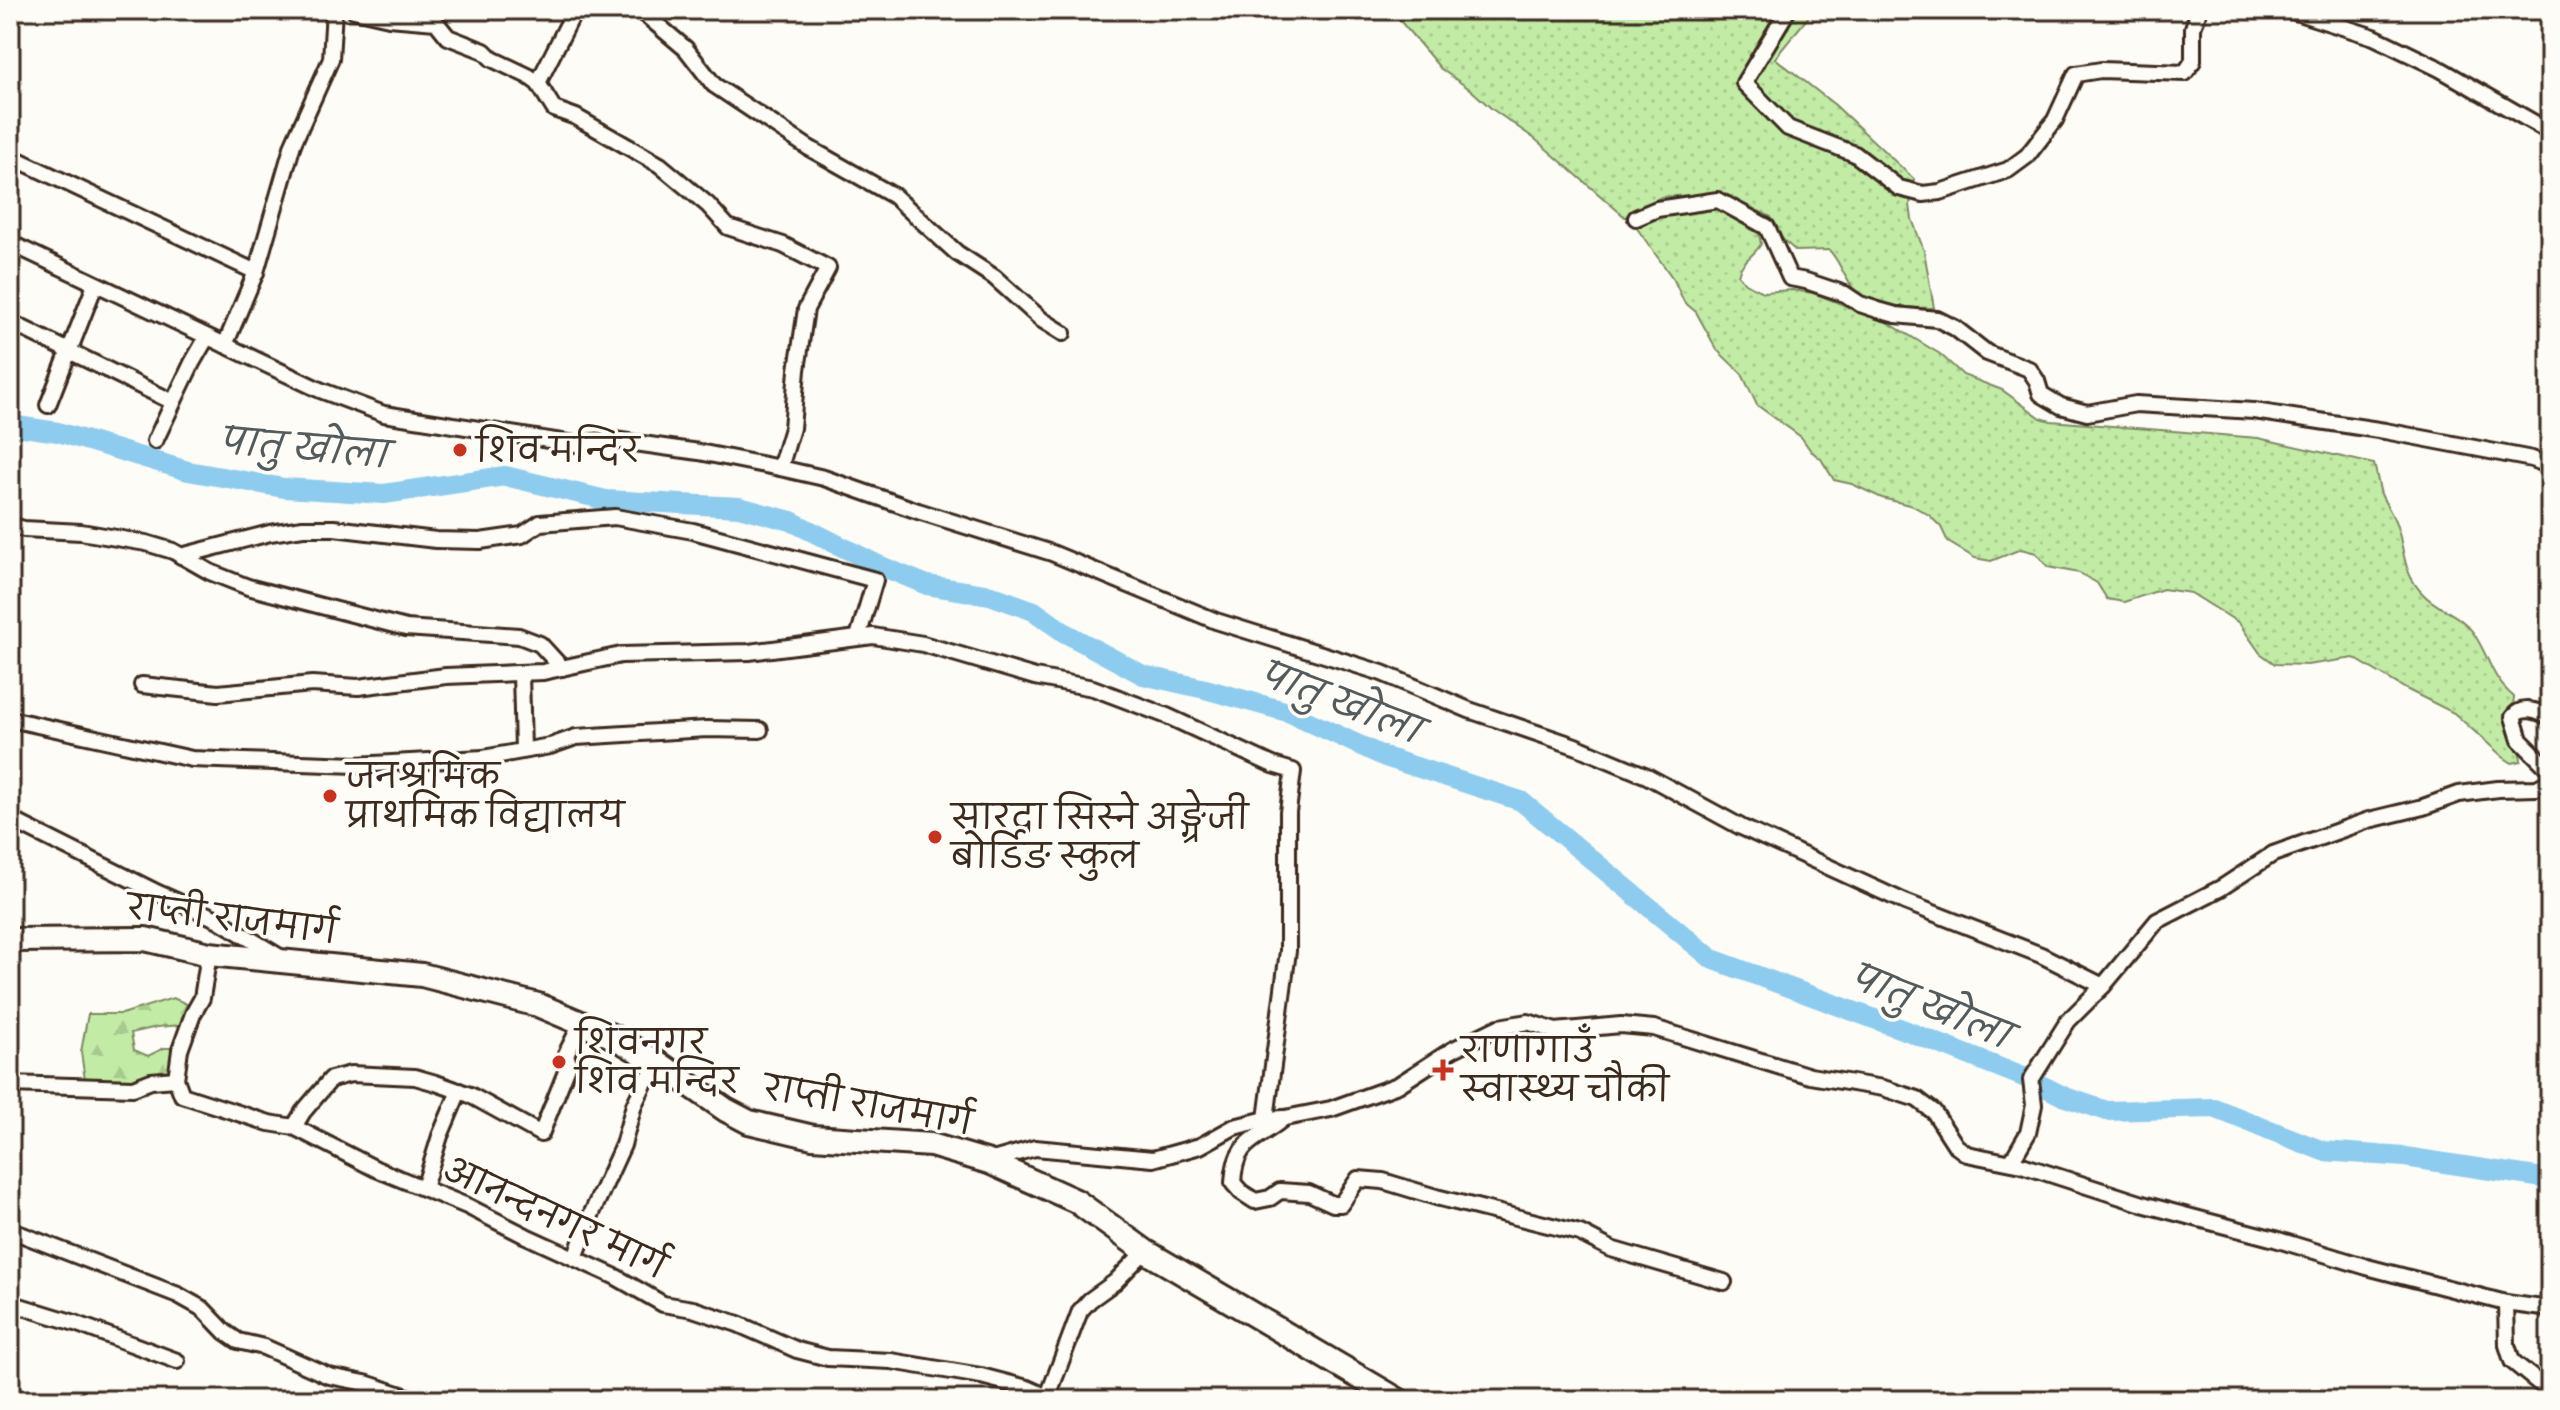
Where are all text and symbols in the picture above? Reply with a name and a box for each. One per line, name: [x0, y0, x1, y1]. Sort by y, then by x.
water label: पातु खोला: [217, 413, 398, 483]
place label: शिव मन्दिर: [474, 424, 642, 472]
marker: शिव मन्दिर: [451, 441, 469, 459]
water label: पातु खोला: [1252, 646, 1437, 760]
place label: जनश्रमिक प्राथमिक विद्यालय: [344, 750, 626, 837]
marker: जनश्रमिक प्राथमिक विद्यालय: [321, 787, 339, 805]
place label: सारदा सिस्ने अङ्ग्रेजी बोर्डिङ स्कुल: [949, 788, 1251, 881]
marker: सारदा सिस्ने अङ्ग्रेजी बोर्डिङ स्कुल: [926, 828, 944, 846]
street label: राप्ती राजमार्ग: [122, 880, 343, 954]
water label: पातु खोला: [1842, 948, 2027, 1066]
place label: शिवनगर शिव मन्दिर: [573, 1016, 741, 1103]
place label: राणागाउँ स्वास्थ्य चौकी: [1459, 1023, 1671, 1111]
marker: शिवनगर शिव मन्दिर: [550, 1053, 568, 1071]
marker: राणागाउँ स्वास्थ्य चौकी: [1432, 1059, 1454, 1081]
street label: राप्ती राजमार्ग: [758, 1060, 979, 1145]
street label: आनन्दनगर मार्ग: [436, 1143, 678, 1290]

